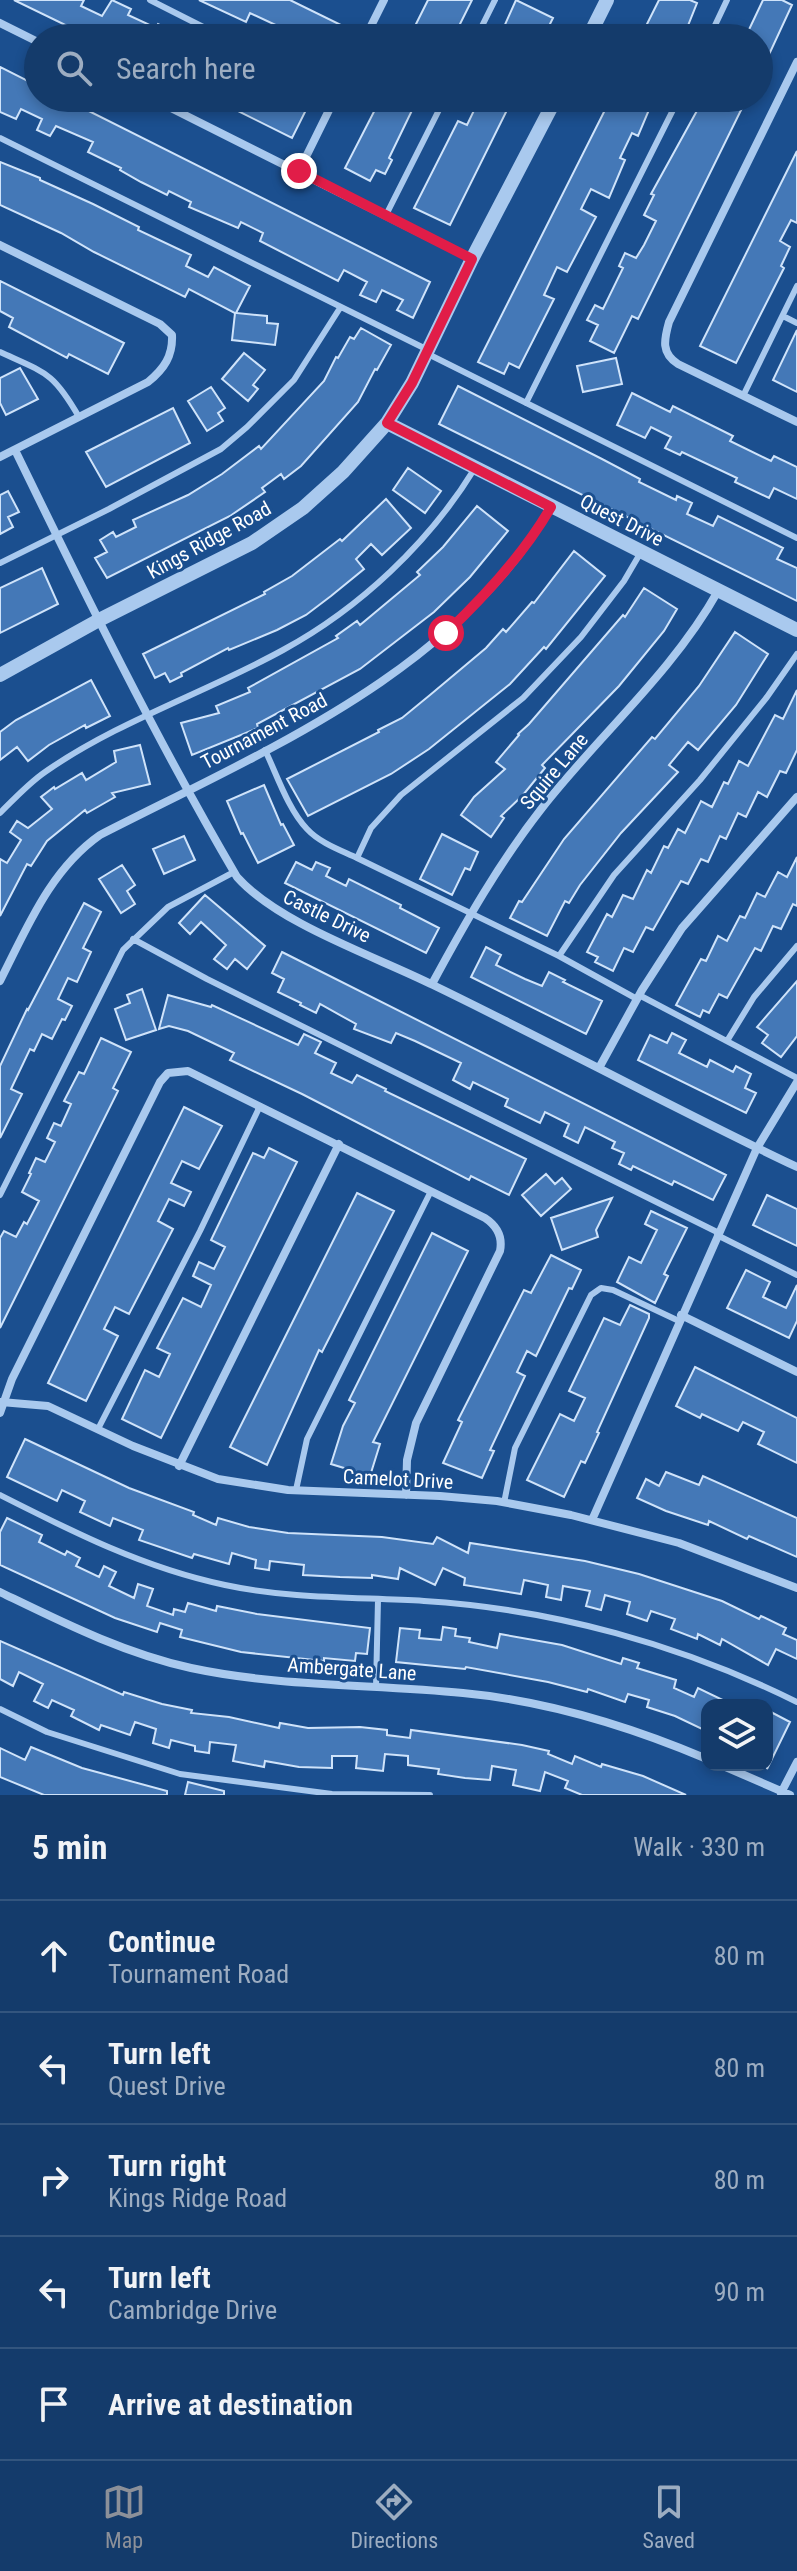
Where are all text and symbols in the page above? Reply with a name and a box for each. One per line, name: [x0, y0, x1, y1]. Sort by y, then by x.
search box: [24, 24, 773, 112]
icon: search: [52, 46, 96, 90]
text: Search here: [116, 51, 256, 86]
route end: [281, 153, 317, 189]
street label: Quest Drive: [576, 489, 668, 551]
street label: Kings Ridge Road: [143, 496, 275, 584]
route start: [428, 615, 464, 651]
street label: Tournament Road: [197, 688, 331, 774]
street label: Squire Lane: [515, 728, 593, 814]
street label: Castle Drive: [279, 885, 375, 947]
street label: Camelot Drive: [342, 1464, 454, 1494]
street label: Ambergate Lane: [287, 1653, 417, 1685]
map controls: [701, 1699, 773, 1771]
button: layers: [701, 1699, 773, 1771]
text: 5 min: [32, 1827, 108, 1867]
text: Walk · 330 m: [633, 1832, 765, 1862]
text: Continue: [108, 1924, 215, 1959]
icon: ahead: [32, 1934, 76, 1978]
text: 80 m: [714, 1941, 765, 1971]
text: Tournament Road: [108, 1959, 289, 1989]
text: Turn left: [108, 2036, 211, 2071]
icon: left: [32, 2046, 76, 2090]
text: 80 m: [714, 2053, 765, 2083]
text: Quest Drive: [108, 2071, 226, 2101]
text: Turn right: [108, 2148, 226, 2183]
icon: right: [32, 2158, 76, 2202]
text: 80 m: [714, 2165, 765, 2195]
text: Kings Ridge Road: [108, 2183, 287, 2213]
text: Turn left: [108, 2260, 211, 2295]
icon: left: [32, 2270, 76, 2314]
text: 90 m: [714, 2277, 765, 2307]
text: Cambridge Drive: [108, 2295, 277, 2325]
icon: arrive: [32, 2382, 76, 2426]
text: Arrive at destination: [108, 2387, 353, 2422]
tab: Map: [102, 2480, 146, 2553]
tab: Directions: [350, 2480, 438, 2553]
tab: Saved: [643, 2480, 695, 2553]

